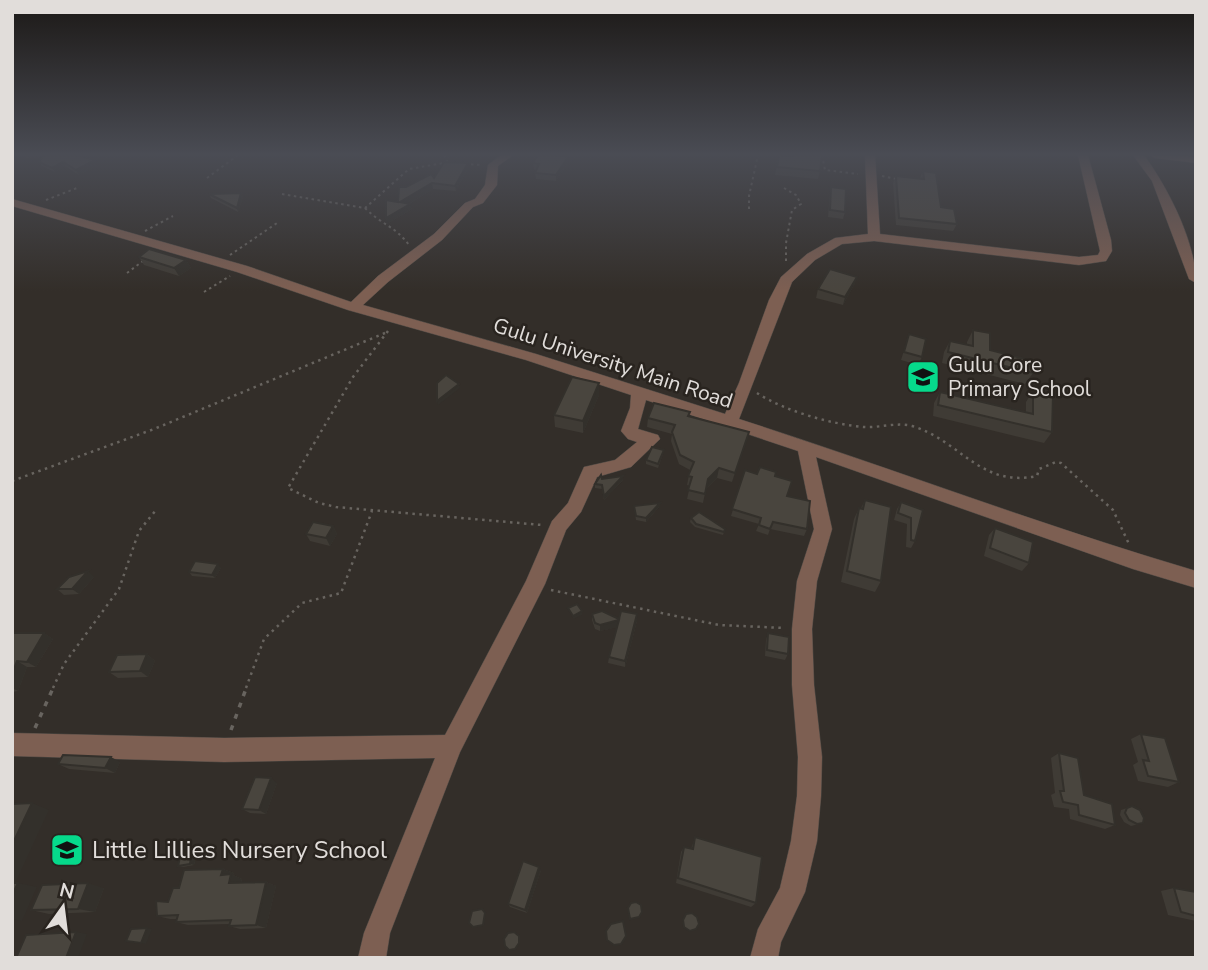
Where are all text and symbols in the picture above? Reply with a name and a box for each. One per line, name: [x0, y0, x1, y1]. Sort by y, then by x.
street label: Gulu University Main Road: [490, 311, 736, 415]
place label: Gulu Core Primary School: [948, 351, 1092, 403]
school or university icon: Gulu Core Primary School: [904, 358, 942, 396]
school or university icon: Little Lillies Nursery School: [48, 831, 86, 869]
place label: Little Lillies Nursery School: [92, 834, 387, 866]
north arrow: [28, 872, 98, 942]
text: N: [57, 877, 77, 906]

